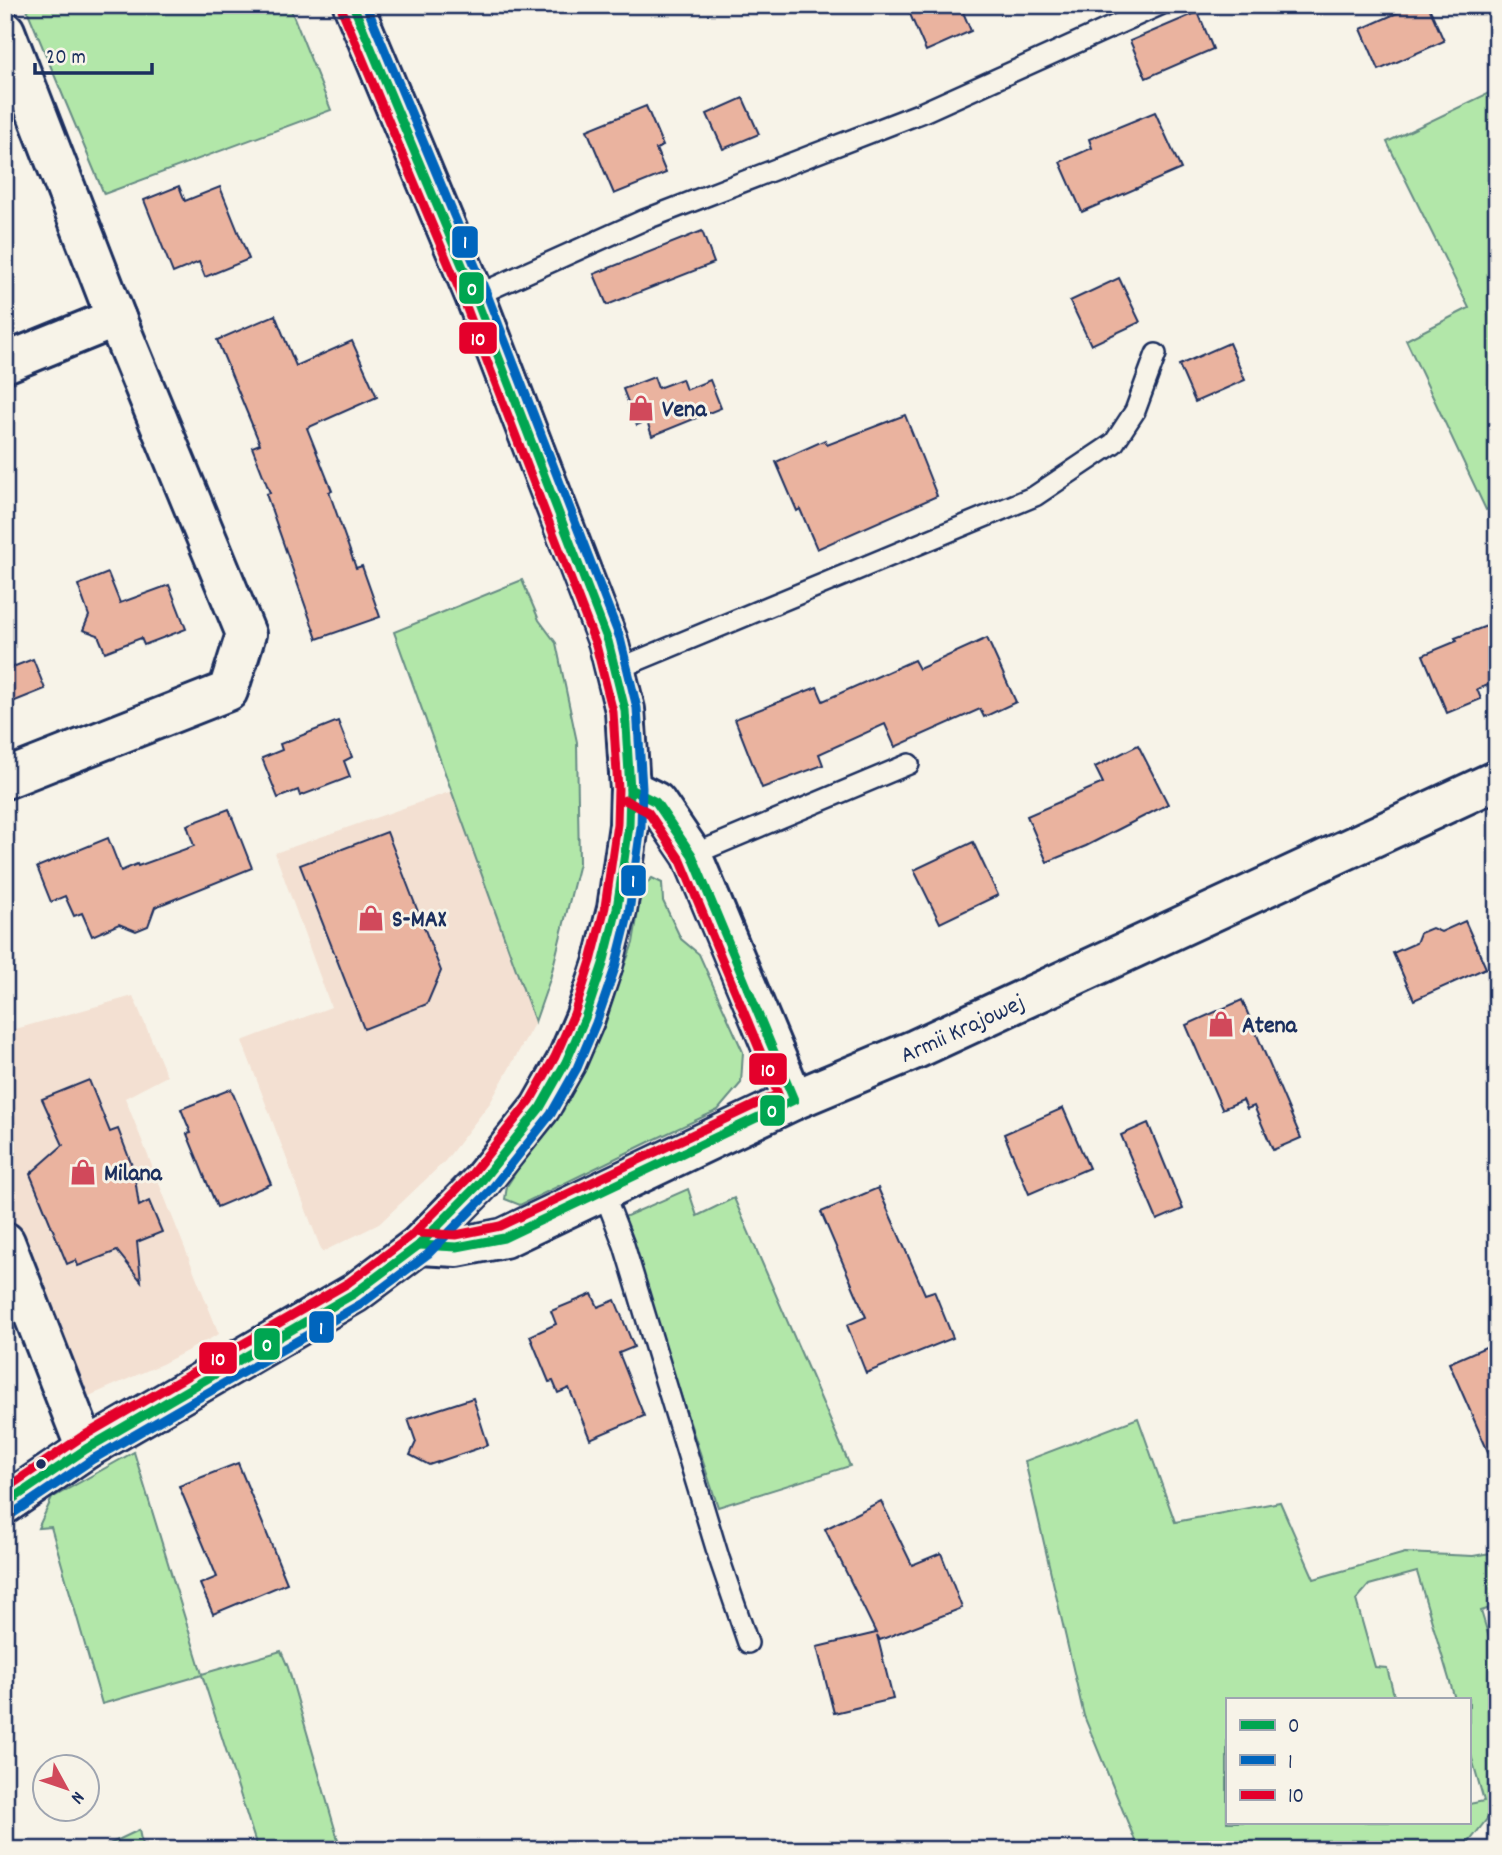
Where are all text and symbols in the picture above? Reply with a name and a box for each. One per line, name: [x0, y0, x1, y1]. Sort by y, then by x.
scale bar: [35, 32, 152, 76]
text: 20 m: [46, 44, 86, 74]
line badge: 1: [451, 225, 479, 259]
text: 1: [463, 231, 467, 258]
line badge: 0: [458, 271, 485, 305]
text: 0: [467, 278, 477, 305]
line badge: 10: [458, 321, 498, 355]
text: 10: [471, 328, 485, 355]
shop icon: Vena: [626, 393, 656, 423]
place label: Vena: [662, 394, 707, 428]
line badge: 1: [620, 864, 647, 897]
text: 1: [631, 870, 635, 897]
shop icon: S-MAX: [356, 903, 386, 933]
place label: S-MAX: [392, 904, 447, 938]
street label: Armii Krajowej: [896, 987, 1031, 1074]
shop icon: Atena: [1206, 1009, 1236, 1039]
place label: Atena: [1242, 1010, 1298, 1044]
line badge: 10: [748, 1052, 788, 1086]
text: 10: [761, 1059, 775, 1086]
line badge: 0: [759, 1094, 786, 1127]
text: 0: [767, 1100, 777, 1127]
shop icon: Milana: [68, 1157, 98, 1187]
place label: Milana: [104, 1158, 163, 1192]
line badge: 1: [308, 1310, 335, 1344]
text: 1: [319, 1317, 323, 1344]
line badge: 0: [253, 1327, 281, 1361]
text: 0: [262, 1334, 272, 1361]
line badge: 10: [198, 1341, 238, 1375]
text: 10: [211, 1348, 225, 1375]
unlabelled marker: [34, 1457, 48, 1471]
legend: [1226, 1698, 1470, 1824]
text: 0: [1288, 1713, 1299, 1743]
text: 1: [1288, 1749, 1293, 1779]
north arrow: [32, 1754, 102, 1824]
text: 10: [1288, 1783, 1304, 1813]
text: N: [63, 1784, 90, 1809]

